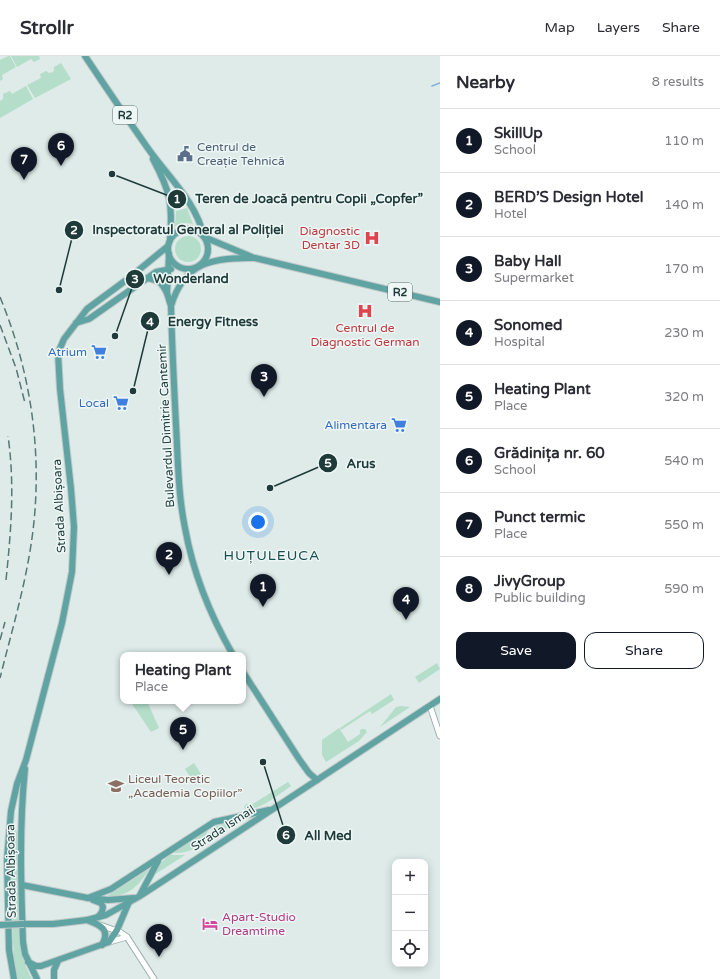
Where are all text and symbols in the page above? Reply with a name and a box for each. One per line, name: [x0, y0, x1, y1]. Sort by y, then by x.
text: Strollr: [20, 17, 74, 39]
text: Map: [545, 19, 575, 36]
text: Layers: [597, 19, 640, 36]
text: Share: [662, 19, 700, 36]
text: Nearby: [456, 72, 515, 93]
text: 8 results: [652, 74, 704, 90]
road number: R2: [113, 106, 137, 124]
text: SkillUp: [494, 124, 543, 142]
pin: 6: [48, 133, 74, 166]
text: 1: [465, 133, 473, 149]
text: 110 m: [664, 133, 704, 149]
place label: Centrul de Creație Tehnică: [197, 140, 285, 168]
text: School: [494, 142, 536, 158]
public building icon: Centrul de Creație Tehnică: [176, 145, 194, 163]
pin: 7: [11, 147, 37, 180]
callout: Teren de Joacă pentru Copii „Copfer”: [167, 186, 431, 211]
text: BERD’S Design Hotel: [494, 188, 644, 206]
text: Teren de Joacă pentru Copii „Copfer”: [194, 191, 423, 207]
text: 1: [173, 192, 181, 206]
text: 2: [465, 197, 473, 213]
text: 140 m: [664, 197, 704, 213]
text: Hotel: [494, 206, 527, 222]
callout: Inspectoratul General al Poliției: [64, 217, 292, 242]
text: Inspectoratul General al Poliției: [92, 222, 284, 238]
text: 2: [70, 223, 78, 237]
place label: Diagnostic Dentar 3D: [300, 224, 360, 252]
hospital icon: Diagnostic Dentar 3D: [363, 229, 381, 247]
text: Baby Hall: [494, 252, 561, 270]
text: 3: [465, 261, 473, 277]
text: 170 m: [664, 261, 704, 277]
callout: Wonderland: [125, 266, 237, 291]
text: Supermarket: [494, 270, 574, 286]
text: Wonderland: [153, 271, 229, 287]
text: 3: [131, 272, 139, 286]
road number: R2: [388, 283, 412, 301]
hospital icon: Centrul de Diagnostic German: [356, 302, 374, 320]
callout: Energy Fitness: [140, 309, 266, 334]
text: Energy Fitness: [168, 314, 258, 330]
text: 4: [146, 315, 154, 329]
text: Sonomed: [494, 316, 562, 334]
place label: Centrul de Diagnostic German: [310, 321, 420, 349]
text: 4: [465, 325, 473, 341]
text: 230 m: [664, 325, 704, 341]
text: Hospital: [494, 334, 545, 350]
supermarket icon: Atrium: [90, 343, 108, 361]
street label: Bulevardul Dimitrie Cantemir: [155, 343, 177, 508]
place label: Atrium: [48, 345, 87, 359]
pin: 3: [251, 364, 277, 397]
text: Heating Plant: [494, 380, 591, 398]
text: 5: [465, 389, 473, 405]
text: 320 m: [664, 389, 704, 405]
supermarket icon: Local: [112, 394, 130, 412]
place label: Local: [79, 396, 109, 410]
text: Place: [494, 398, 527, 414]
supermarket icon: Alimentara: [390, 416, 408, 434]
place label: Alimentara: [325, 418, 387, 432]
text: Grădinița nr. 60: [494, 444, 605, 462]
callout: Arus: [318, 451, 383, 476]
text: 6: [465, 453, 473, 469]
text: 540 m: [664, 453, 704, 469]
text: 5: [324, 456, 332, 470]
text: Arus: [347, 456, 375, 472]
street label: Strada Albișoara: [50, 459, 68, 553]
text: School: [494, 462, 536, 478]
text: Punct termic: [494, 508, 585, 526]
your location: [248, 512, 268, 532]
text: 7: [465, 517, 473, 533]
text: 550 m: [664, 517, 704, 533]
text: Place: [494, 526, 527, 542]
pin: 2: [156, 542, 182, 575]
district label: HUȚULEUCA: [223, 547, 321, 564]
text: JivyGroup: [494, 572, 565, 590]
pin: 1: [250, 574, 276, 607]
text: 8: [465, 581, 473, 597]
text: 590 m: [664, 581, 704, 597]
pin: 4: [393, 587, 419, 620]
text: Public building: [494, 590, 586, 606]
button: Save: [456, 632, 576, 669]
button: Share: [584, 632, 704, 669]
popup: [120, 652, 246, 704]
text: Heating Plant: [135, 661, 231, 679]
text: Place: [135, 679, 168, 695]
pin: 5: [170, 717, 196, 750]
place label: Liceul Teoretic „Academia Copiilor”: [128, 772, 242, 800]
school or university icon: Liceul Teoretic „Academia Copiilor”: [107, 777, 125, 795]
street label: Strada Ismail: [188, 802, 258, 854]
callout: All Med: [276, 823, 360, 848]
street label: Strada Albișoara: [3, 824, 19, 918]
text: 6: [282, 828, 290, 842]
text: All Med: [304, 828, 352, 844]
map controls: [392, 859, 428, 967]
button: +: [392, 859, 428, 895]
button: −: [392, 895, 428, 931]
place label: Apart-Studio Dreamtime: [222, 910, 296, 938]
hotel icon: Apart-Studio Dreamtime: [201, 915, 219, 933]
pin: 8: [146, 924, 172, 957]
button: locate: [392, 931, 428, 967]

